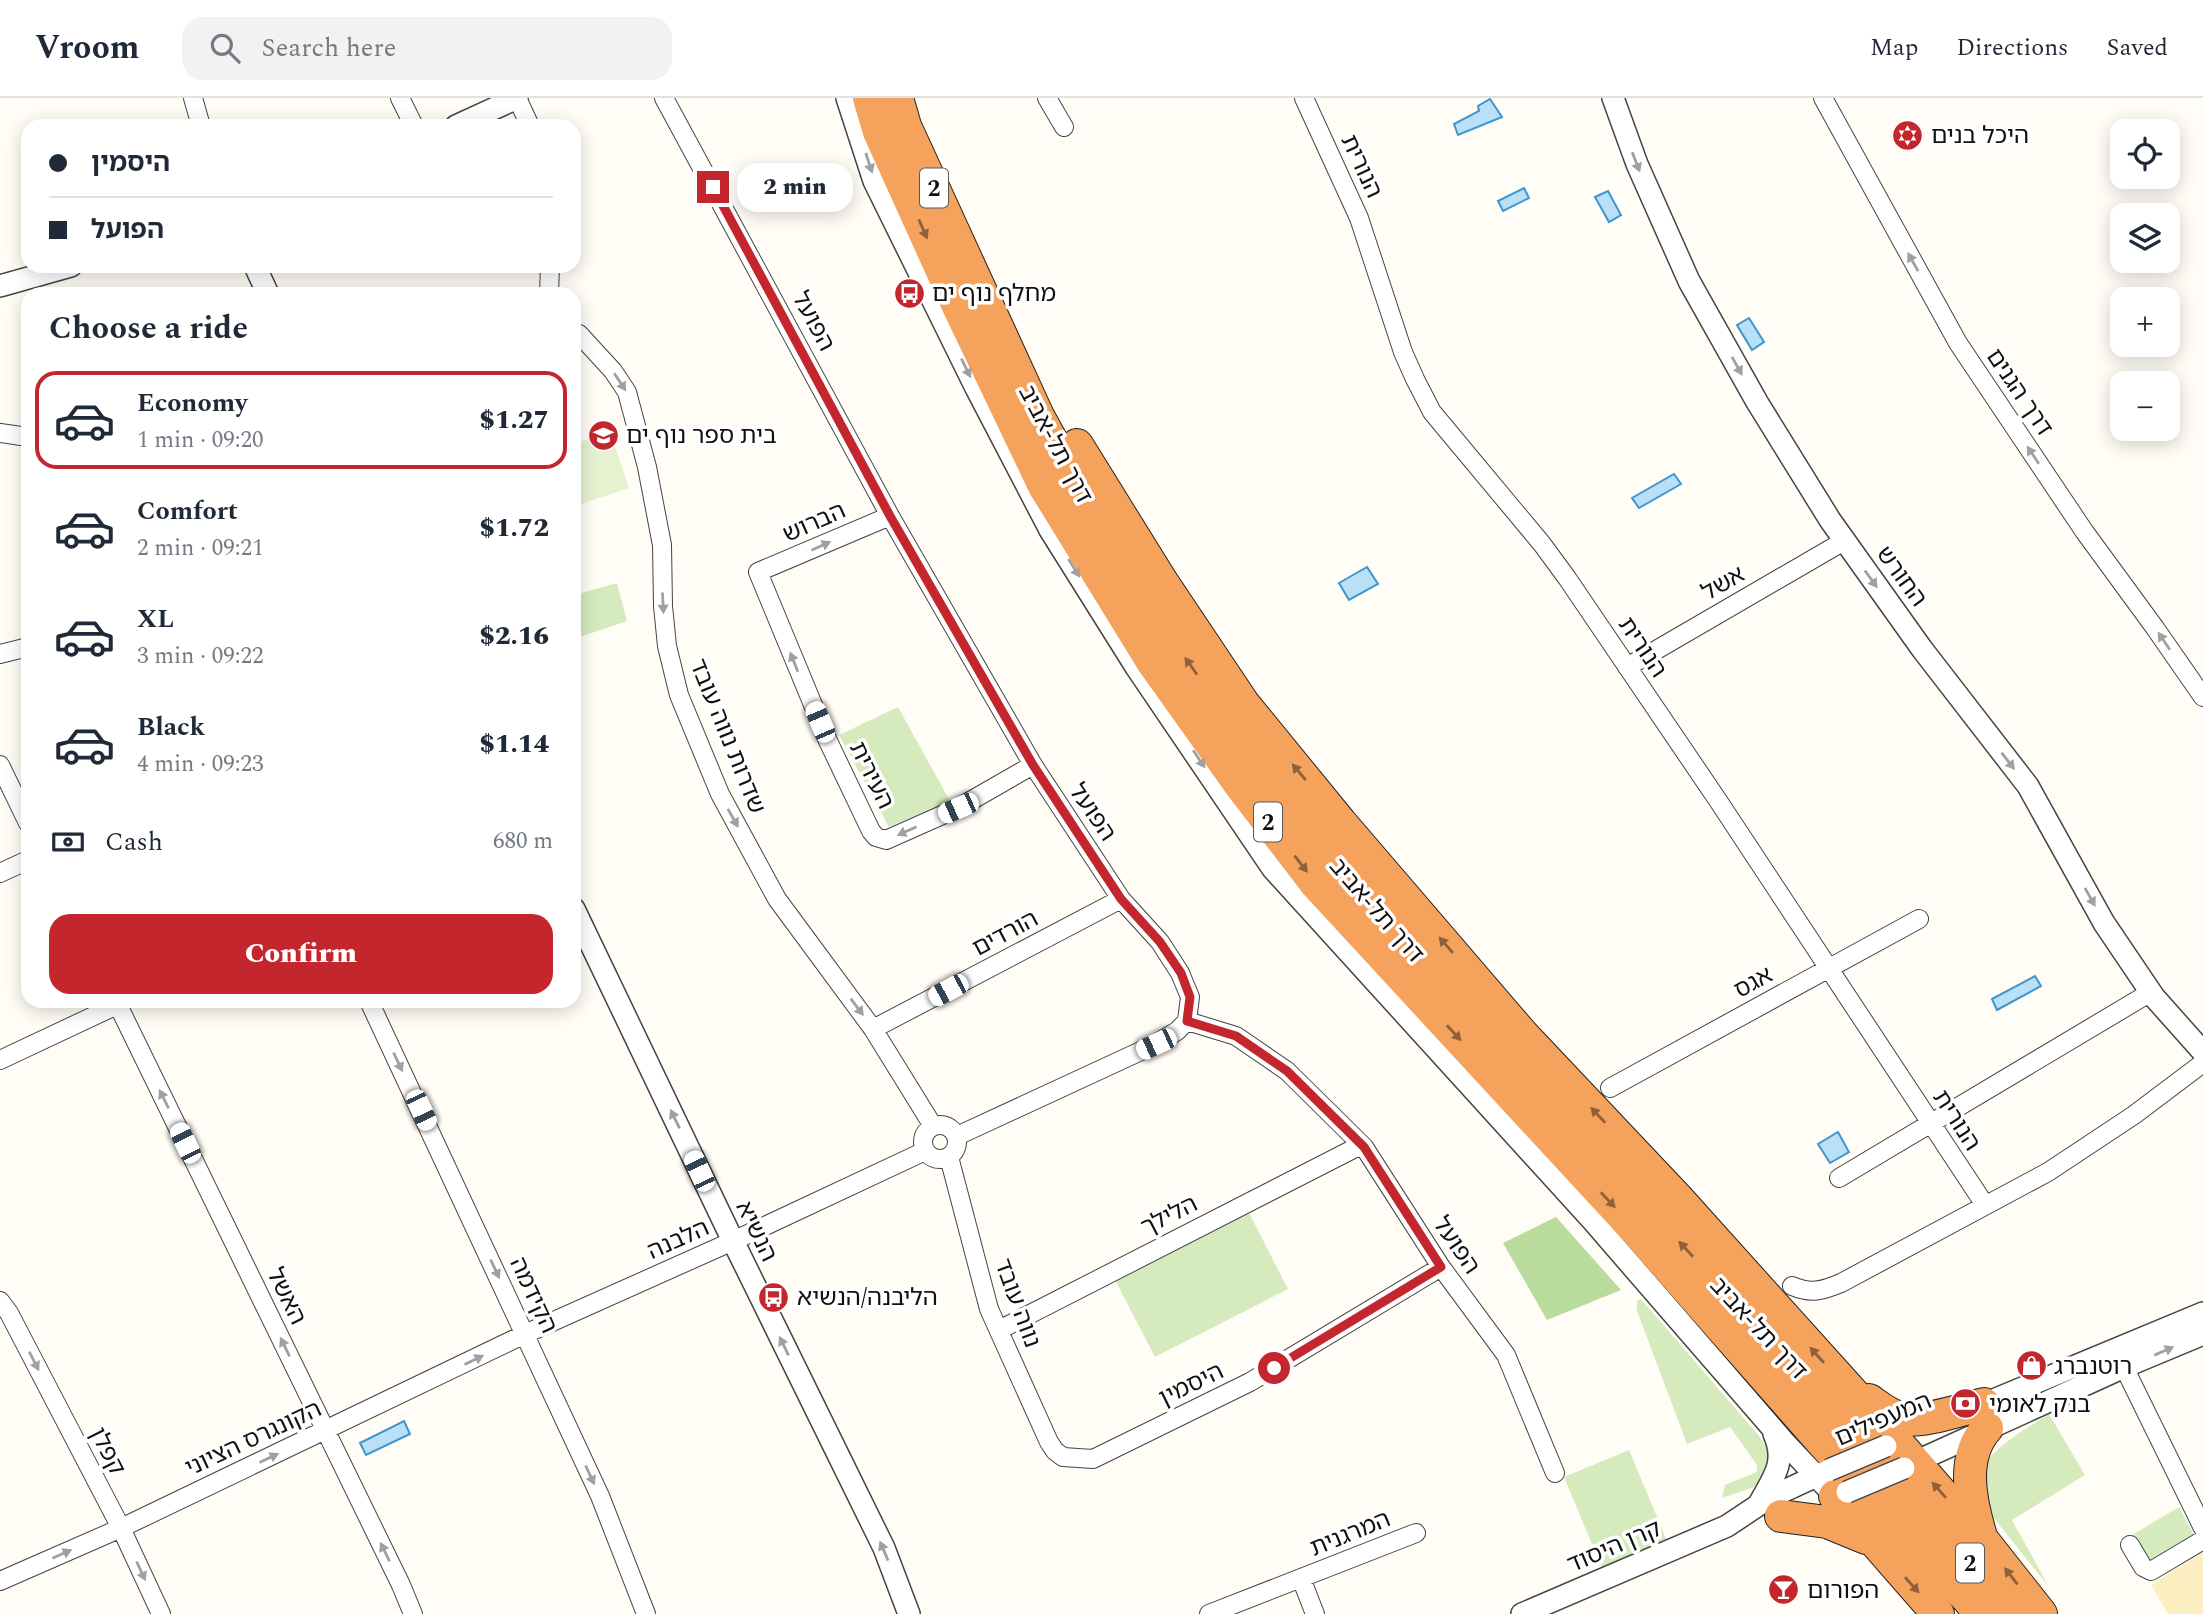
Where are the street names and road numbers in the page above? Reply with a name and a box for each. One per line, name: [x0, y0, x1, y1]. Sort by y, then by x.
street label: הנורית: [1331, 129, 1392, 204]
road number: 2: [920, 169, 948, 208]
street label: הפועל: [782, 285, 844, 358]
street label: דרך הגנים: [1977, 341, 2062, 444]
street label: דרך תל-אביב: [1009, 379, 1101, 510]
street label: הברוש: [777, 493, 852, 553]
street label: החורש: [1867, 539, 1936, 615]
street label: אשל: [1695, 557, 1752, 611]
street label: הנורית: [1609, 610, 1676, 685]
street label: שדרות נווה עובד: [680, 653, 775, 819]
street label: העירית: [839, 735, 903, 815]
street label: הפועל: [1060, 776, 1125, 849]
road number: 2: [1254, 802, 1282, 842]
street label: דרך תל-אביב: [1320, 850, 1432, 971]
street label: הורדים: [966, 901, 1045, 966]
street label: אגס: [1727, 958, 1780, 1008]
street label: הנורית: [1923, 1083, 1989, 1158]
street label: הלילך: [1135, 1186, 1204, 1245]
street label: הנשיא: [726, 1195, 786, 1268]
street label: הפועל: [1424, 1209, 1489, 1282]
street label: הלבנה: [642, 1210, 715, 1269]
street label: הקידמה: [500, 1251, 566, 1340]
street label: נווה עובד: [984, 1254, 1050, 1353]
street label: האשל: [257, 1262, 315, 1331]
street label: דרך תל-אביב: [1701, 1269, 1816, 1388]
street label: היסמין: [1153, 1354, 1230, 1416]
street label: המעפילים: [1829, 1383, 1937, 1456]
street label: הקונגרס הציוני: [179, 1391, 328, 1486]
street label: קפלן: [80, 1421, 134, 1482]
street label: המרגנית: [1305, 1501, 1396, 1566]
street label: קרן היסוד: [1562, 1511, 1667, 1583]
road number: 2: [1956, 1544, 1984, 1582]

